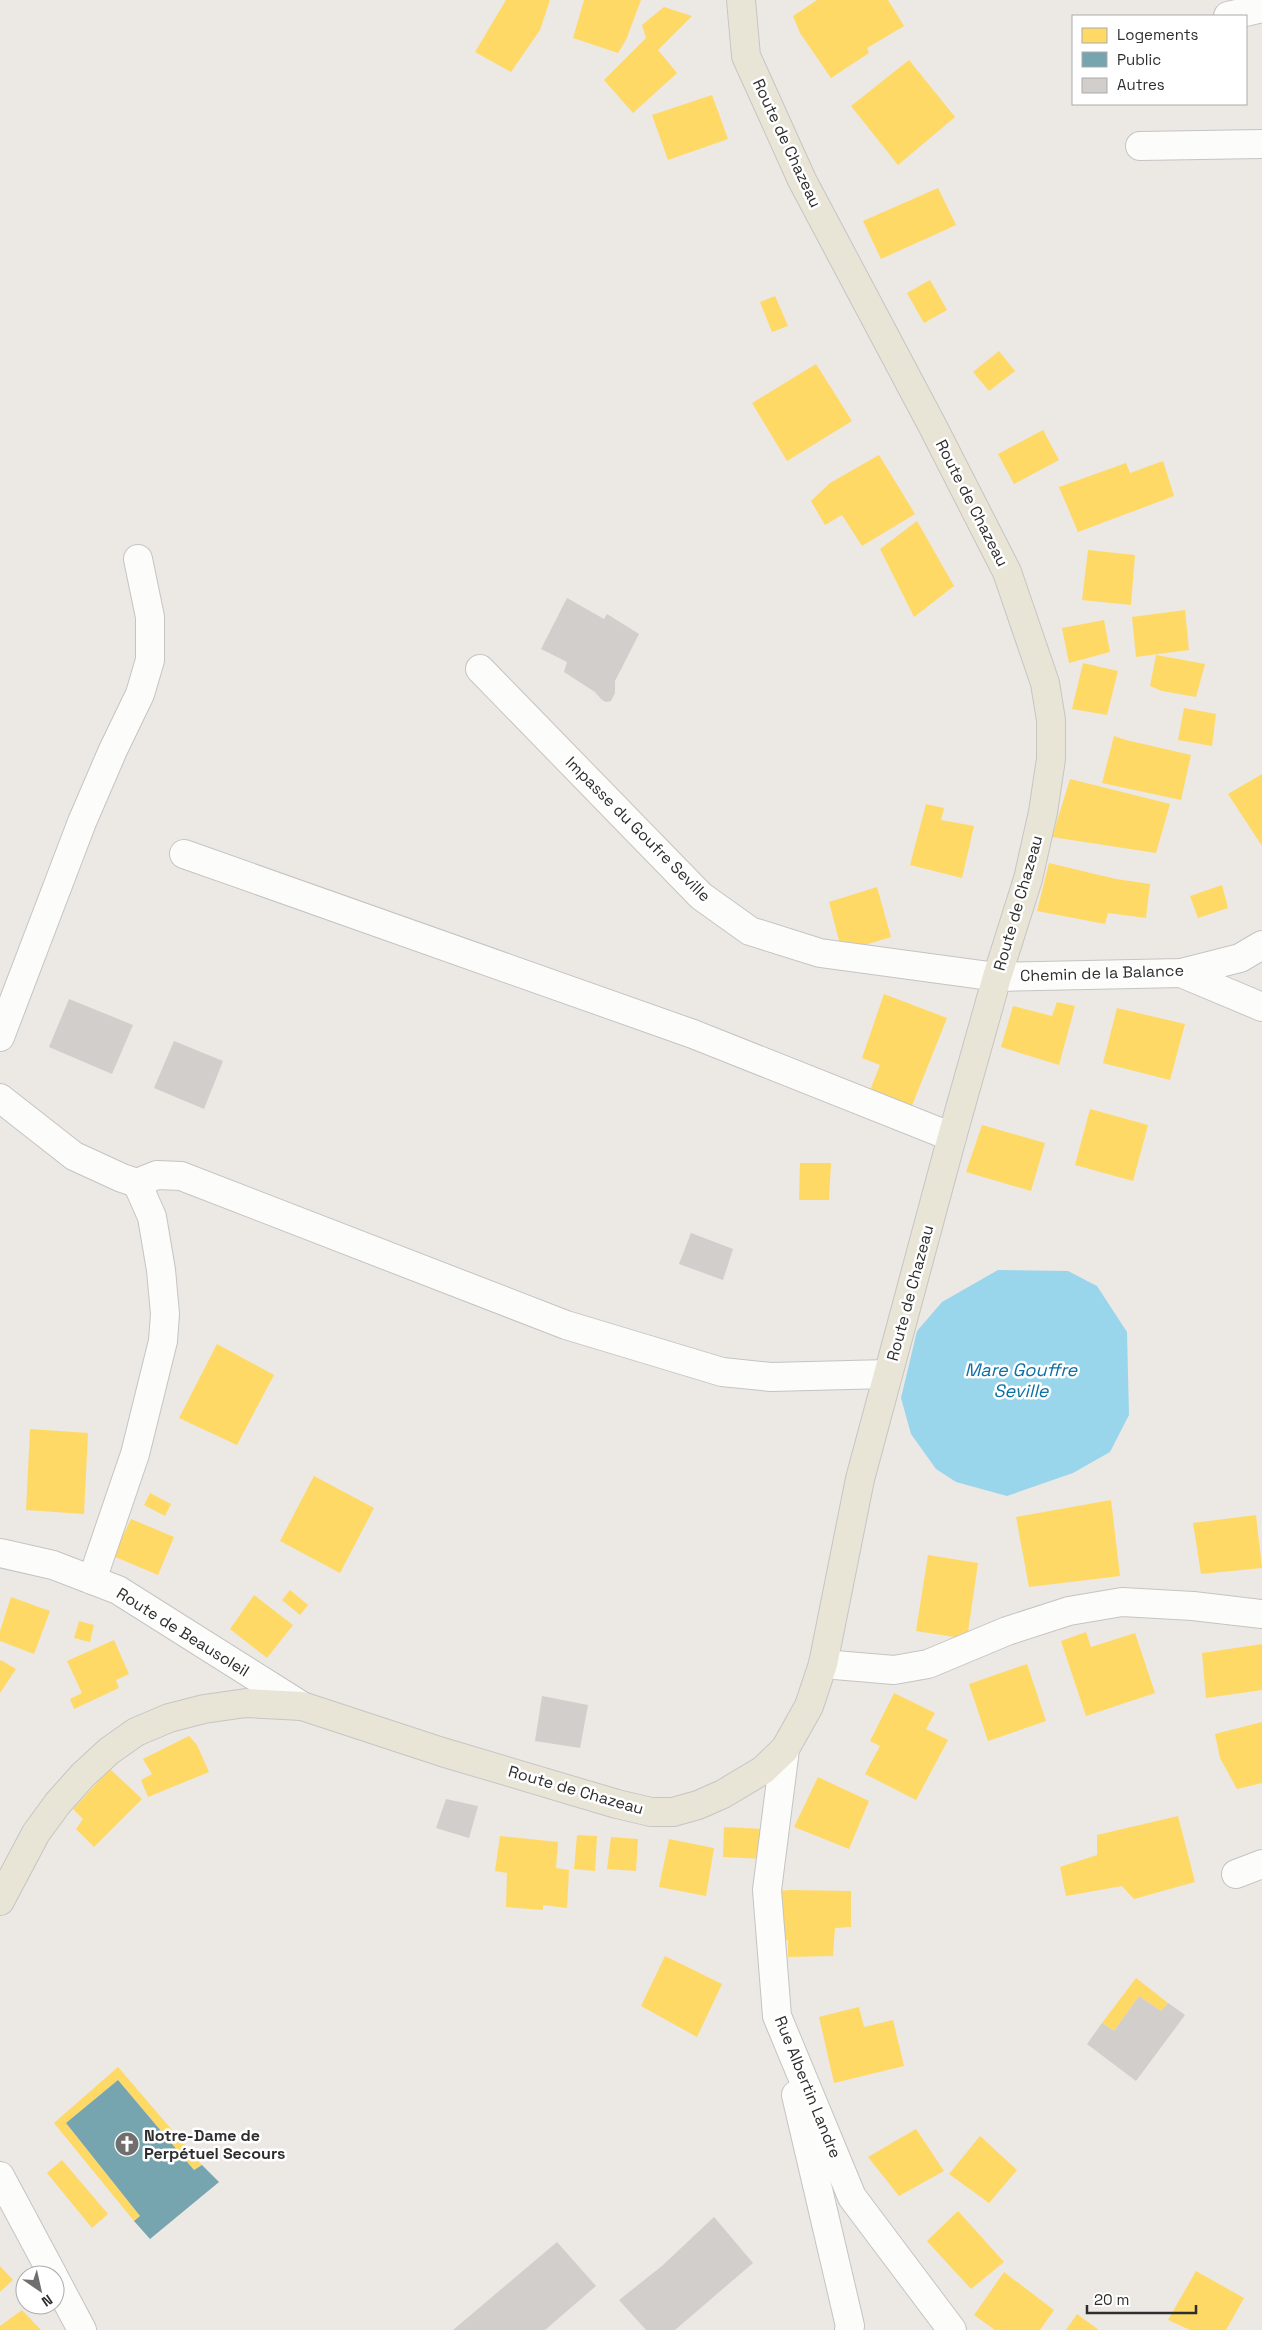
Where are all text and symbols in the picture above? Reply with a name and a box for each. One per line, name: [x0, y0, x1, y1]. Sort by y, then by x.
legend: [1072, 15, 1247, 105]
text: Logements: [1117, 25, 1199, 44]
text: Public: [1117, 50, 1161, 69]
street label: Route de Chazeau: [748, 75, 826, 211]
text: Autres: [1117, 75, 1165, 94]
street label: Route de Chazeau: [931, 436, 1013, 570]
street label: Impasse du Goufre Seville: [561, 752, 715, 906]
street label: Route de Chazeau: [989, 833, 1047, 973]
street label: Chemin de la Balance: [1020, 960, 1184, 986]
street label: Route de Chazeau: [882, 1223, 938, 1363]
water label: Mare Gouffre Seville: [965, 1358, 1079, 1402]
street label: Route de Beausoleil: [113, 1583, 253, 1681]
street label: Route de Chazeau: [506, 1761, 646, 1819]
street label: Rue Albertin Landre: [770, 2013, 846, 2161]
place label: Notre-Dame de Perpétuel Secours: [144, 2125, 285, 2164]
church icon: Notre-Dame de Perpétuel Secours: [114, 2131, 140, 2157]
north arrow: [15, 2265, 65, 2315]
scale bar: [1087, 2282, 1196, 2314]
text: 20 m: [1094, 2290, 1129, 2309]
text: N: [38, 2291, 56, 2311]

